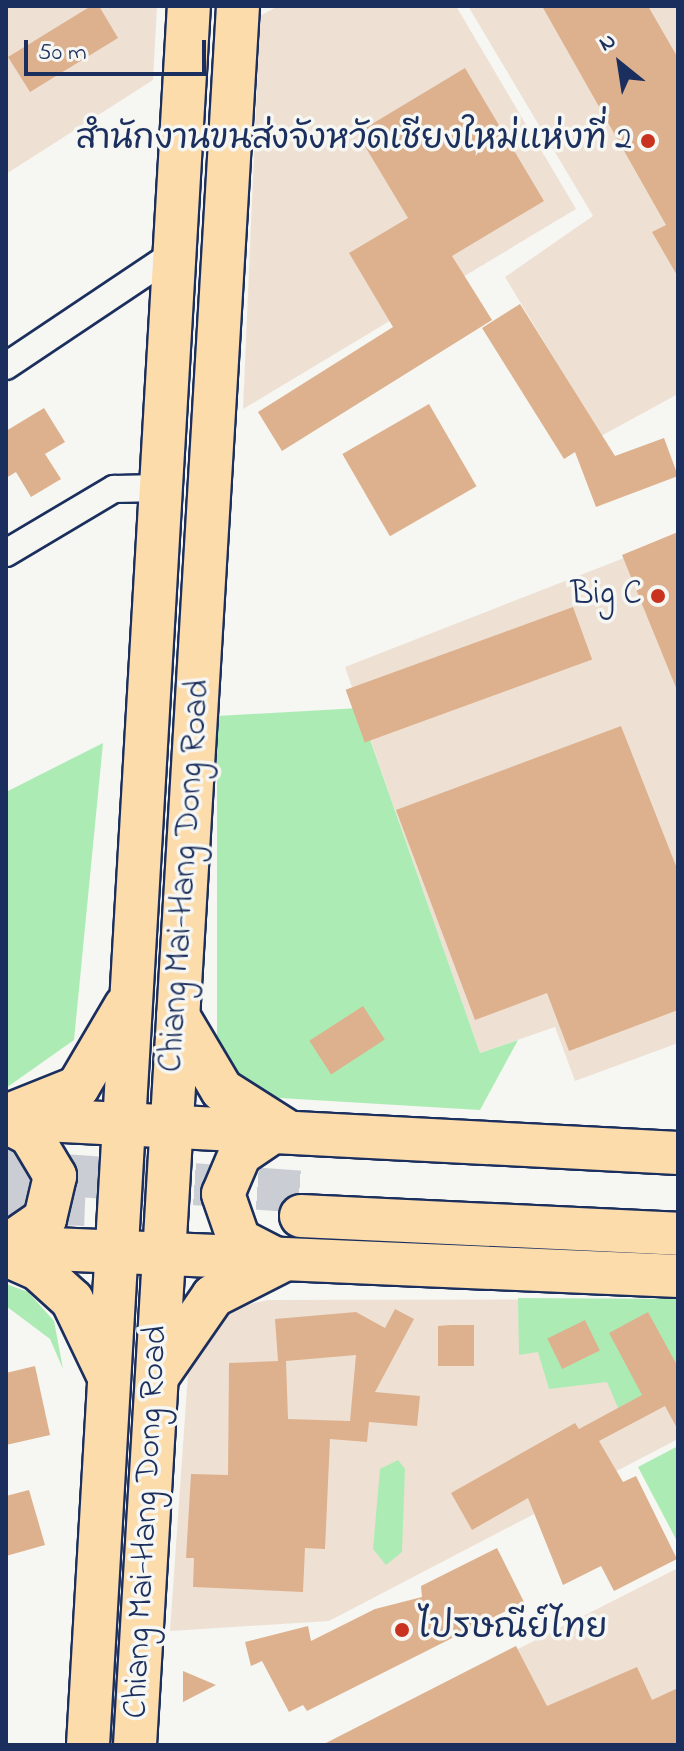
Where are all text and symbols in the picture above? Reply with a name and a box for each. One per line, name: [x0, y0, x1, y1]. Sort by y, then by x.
scale bar: [28, 24, 210, 74]
north arrow: [580, 24, 660, 104]
text: N: [594, 26, 622, 61]
text: 50 m: [38, 36, 87, 71]
place label: สำนักงานขนส่งจังหวัดเชียงใหม่แห่งที่ 2: [76, 121, 632, 161]
marker: สำนักงานขนส่งจังหวัดเชียงใหม่แห่งที่ 2: [639, 132, 657, 150]
place label: Big C: [571, 576, 642, 616]
marker: Big C: [649, 587, 667, 605]
street label: Chiang Mai-Hang Dong Road: [152, 678, 220, 1074]
street label: Chiang Mai-Hang Dong Road: [116, 1324, 178, 1720]
place label: ไปรษณีย์ไทย: [418, 1610, 608, 1650]
marker: ไปรษณีย์ไทย: [393, 1621, 411, 1639]

